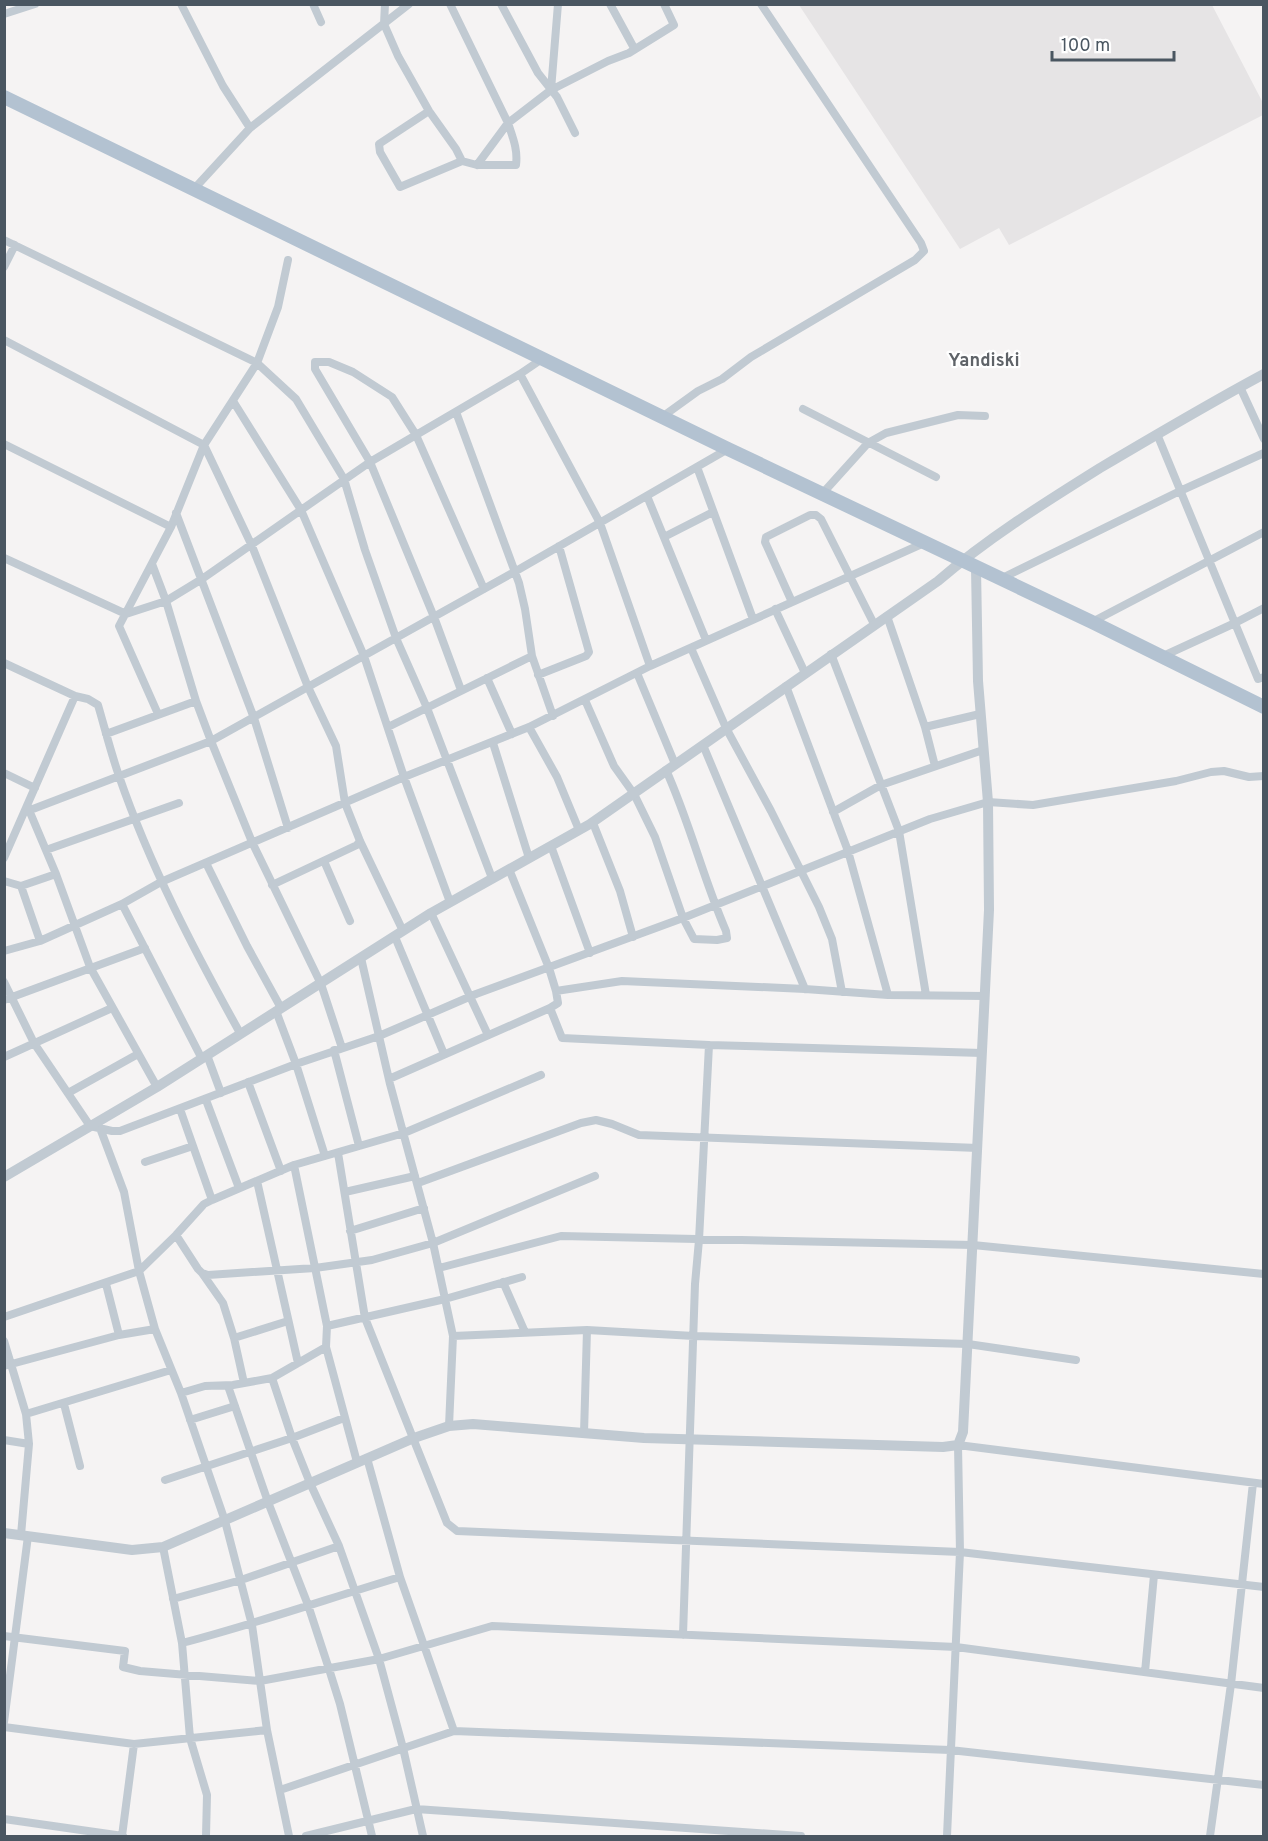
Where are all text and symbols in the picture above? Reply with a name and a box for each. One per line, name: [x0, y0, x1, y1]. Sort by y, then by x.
scale bar: [1052, 24, 1174, 62]
text: 100 m: [1061, 35, 1110, 58]
district label: Yandiski: [948, 350, 1020, 373]

